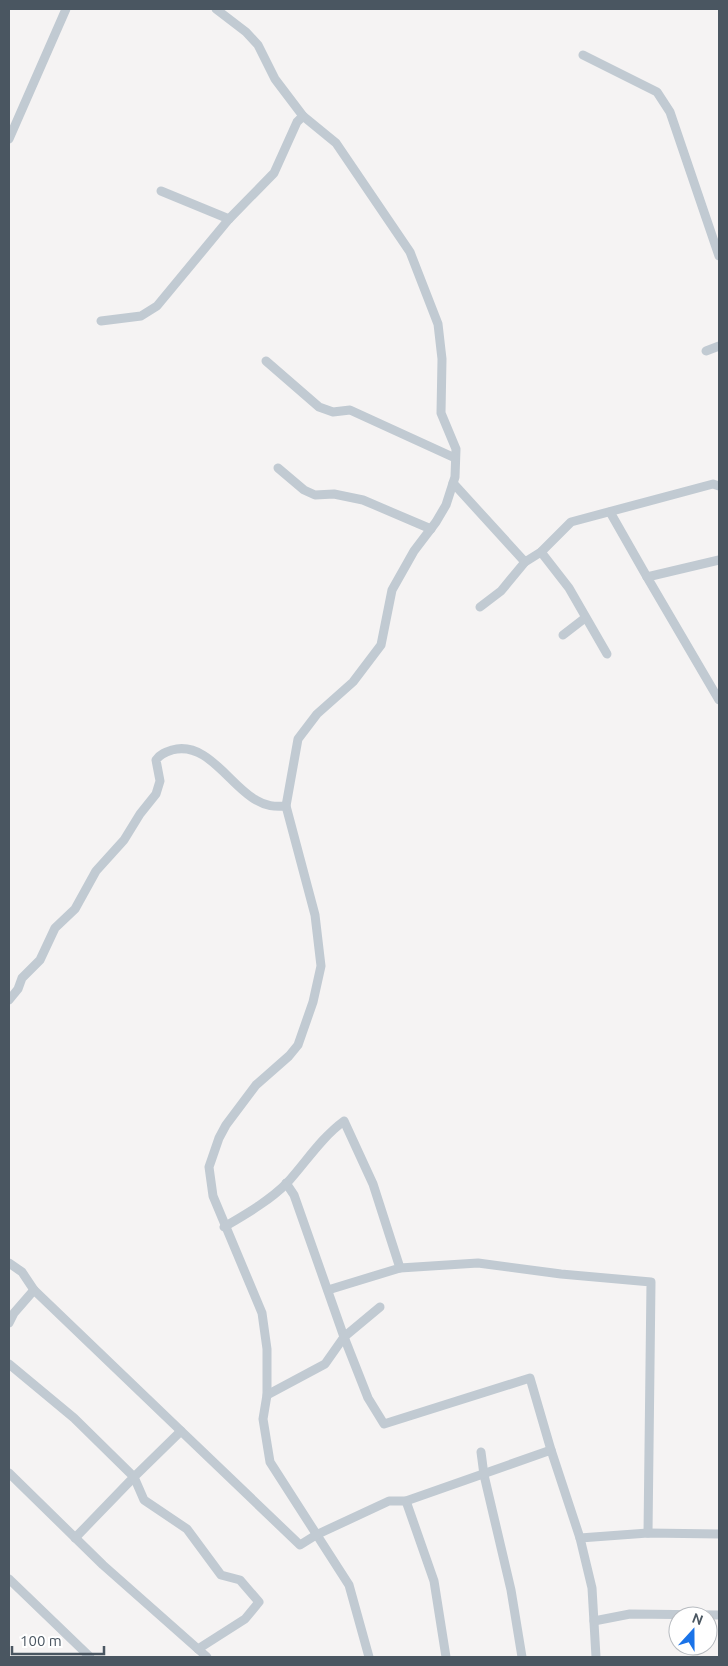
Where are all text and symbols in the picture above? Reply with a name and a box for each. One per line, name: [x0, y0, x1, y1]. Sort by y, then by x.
north arrow: [668, 1606, 718, 1656]
text: N: [690, 1610, 705, 1628]
scale bar: [12, 1624, 105, 1656]
text: 100 m: [20, 1632, 62, 1649]

